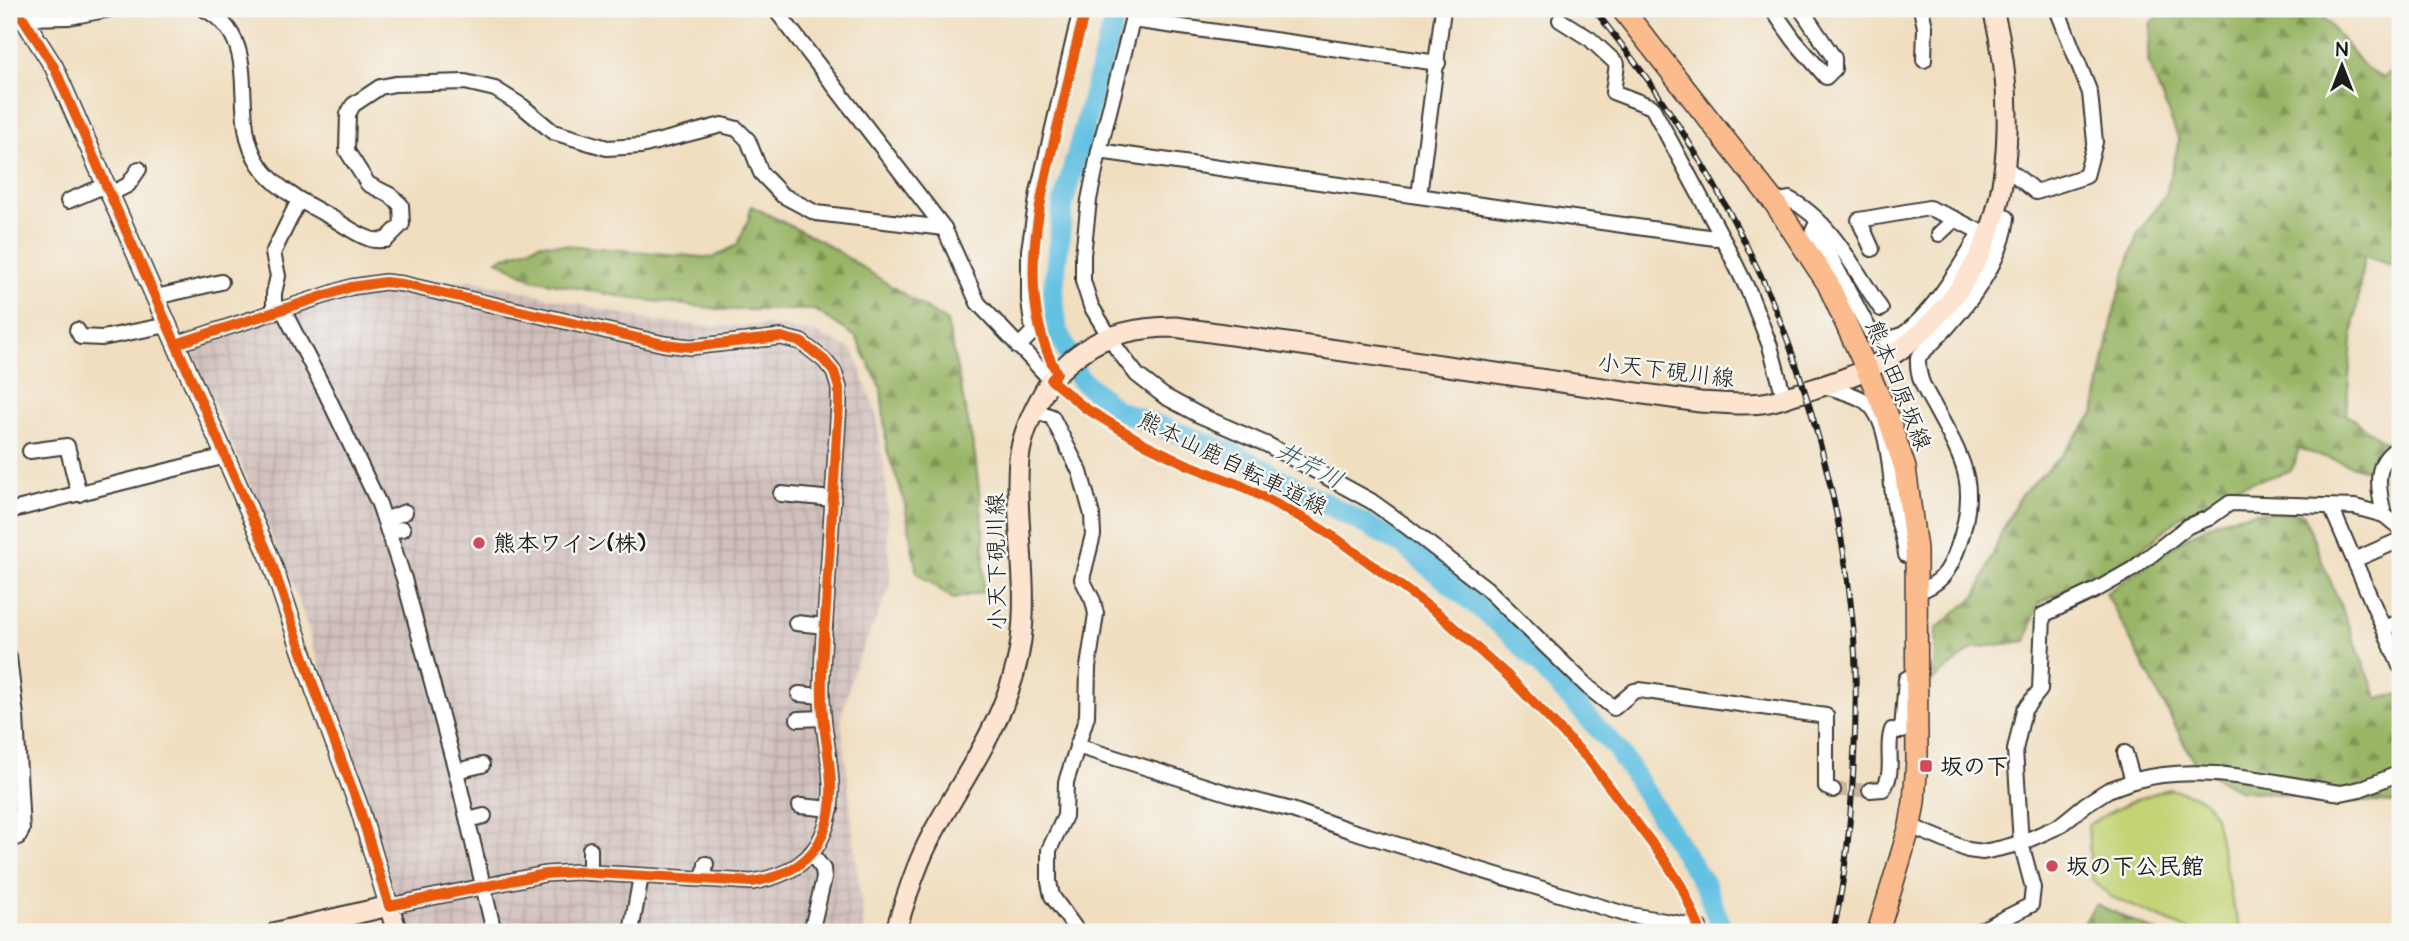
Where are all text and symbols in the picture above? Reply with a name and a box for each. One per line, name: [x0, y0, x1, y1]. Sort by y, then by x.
north arrow: [2308, 32, 2378, 102]
text: N: [2336, 37, 2348, 64]
street label: 熊本田原坂線: [1857, 315, 1939, 455]
street label: 小天下硯川線: [1595, 347, 1736, 395]
street label: 熊本山鹿自転車道線: [1133, 404, 1333, 524]
water label: 井芹川: [1270, 434, 1349, 498]
street label: 小天下硯川線: [980, 493, 1014, 631]
place label: 熊本ワイン(株): [493, 528, 645, 560]
marker: 熊本ワイン(株): [471, 535, 487, 551]
place label: 坂の下: [1940, 751, 2009, 783]
marker: 坂の下: [1918, 758, 1934, 774]
place label: 坂の下公民館: [2066, 851, 2204, 883]
marker: 坂の下公民館: [2044, 858, 2060, 874]

